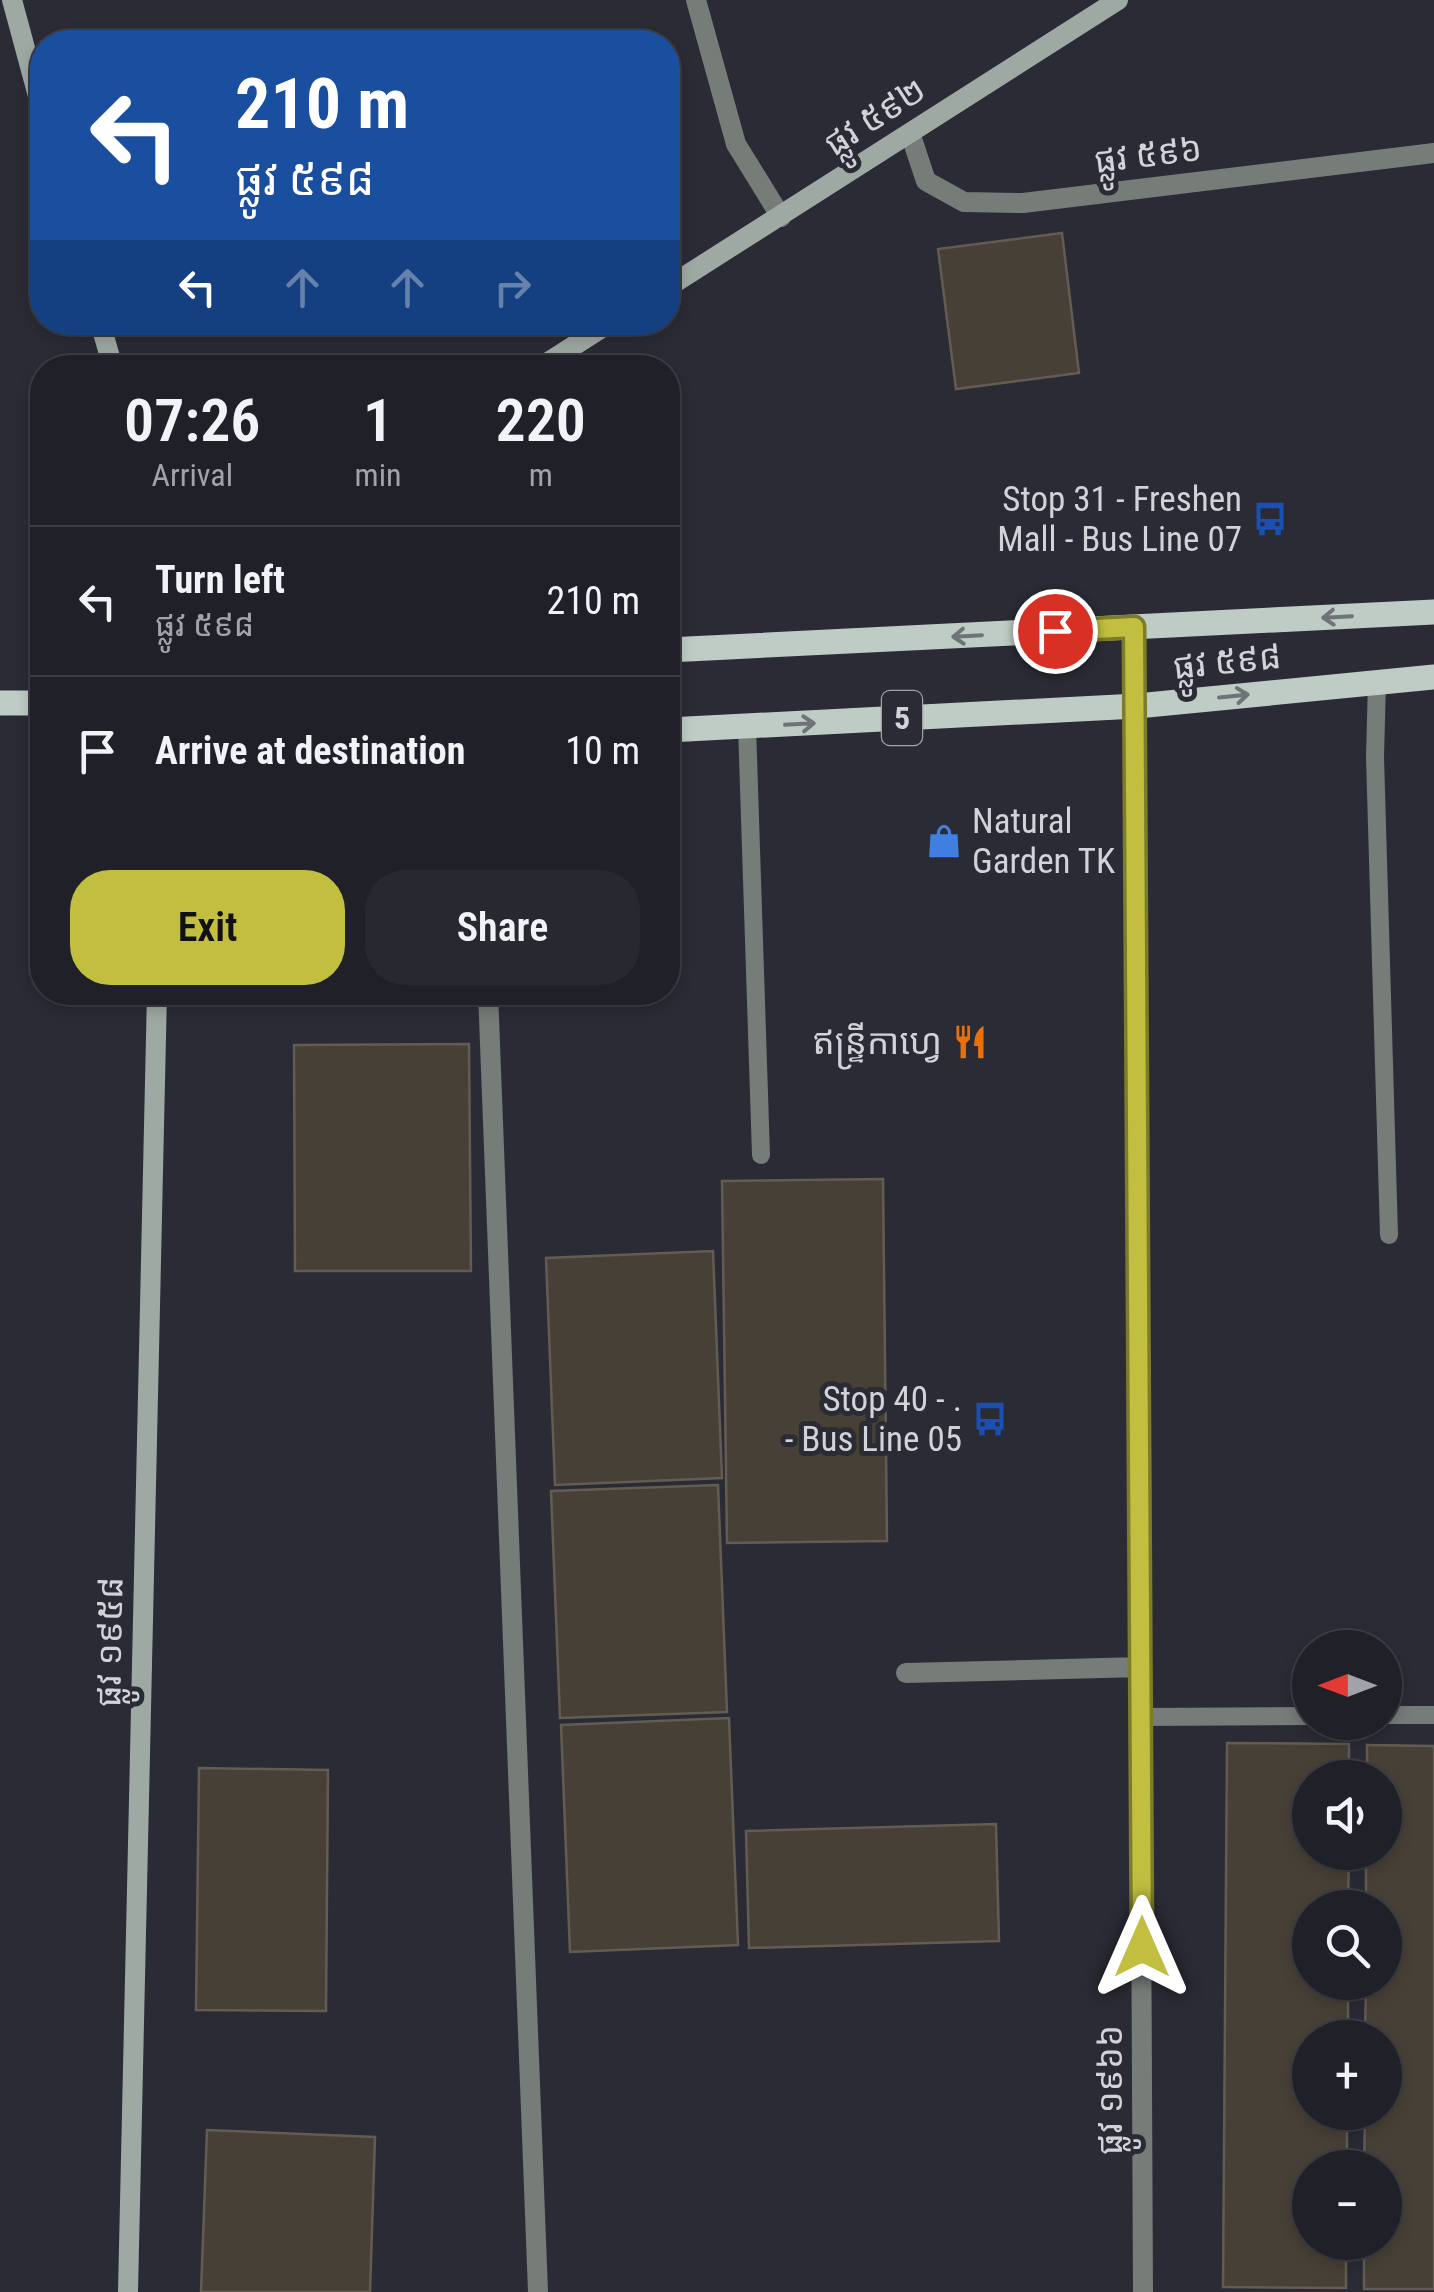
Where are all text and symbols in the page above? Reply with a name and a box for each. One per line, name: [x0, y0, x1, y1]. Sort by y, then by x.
text: 210 m: [235, 63, 409, 145]
street label: ផ្លូវ ៥៩២: [817, 69, 939, 174]
icon: left: [70, 70, 200, 200]
street label: ផ្លូវ ៥៩៦: [1092, 128, 1206, 192]
text: ផ្លូវ ៥៩៨: [235, 153, 374, 206]
icon: left: [170, 260, 225, 315]
icon: ahead: [275, 260, 330, 315]
icon: ahead: [380, 260, 435, 315]
icon: right: [485, 260, 540, 315]
text: 07:26: [124, 385, 261, 456]
text: 1: [363, 385, 393, 456]
text: 220: [495, 385, 586, 456]
text: Arrival: [152, 456, 233, 494]
text: min: [355, 456, 401, 494]
text: m: [529, 456, 553, 494]
place label: Stop 31 - Freshen Mall - Bus Line 07: [997, 479, 1242, 560]
bus stop icon: Stop 31 - Freshen Mall - Bus Line 07: [1251, 500, 1289, 538]
text: Turn left: [155, 558, 285, 602]
icon: left: [70, 574, 125, 629]
text: 210 m: [546, 579, 640, 623]
pin: [1013, 589, 1098, 674]
icon: arrive: [1028, 604, 1083, 659]
text: ផ្លូវ ៥៩៨: [155, 606, 254, 644]
one-way arrow: [1321, 608, 1353, 627]
one-way arrow: [952, 626, 984, 645]
street label: ផ្លូវ ៥៩៨: [1171, 636, 1284, 698]
one-way arrow: [1218, 686, 1250, 705]
road number: 5: [882, 691, 922, 745]
one-way arrow: [783, 714, 815, 733]
icon: arrive: [70, 724, 125, 779]
text: Arrive at destination: [155, 729, 465, 773]
text: 10 m: [565, 729, 640, 773]
place label: Natural Garden TK: [972, 801, 1115, 882]
shop icon: Natural Garden TK: [925, 822, 963, 860]
button: Exit: [70, 870, 345, 985]
button: Share: [365, 870, 640, 985]
place label: ឥន្ទ្រីកាហ្វេ: [813, 1022, 942, 1070]
restaurant icon: ឥន្ទ្រីកាហ្វេ: [951, 1023, 989, 1061]
place label: Stop 40 - . - Bus Line 05: [785, 1379, 962, 1460]
bus stop icon: Stop 40 - . - Bus Line 05: [971, 1400, 1009, 1438]
street label: ផ្លូវ ១៩៥៨: [88, 1576, 142, 1708]
north arrow: [1292, 1630, 1402, 1740]
map controls: [1292, 1630, 1402, 2260]
button: sound: [1292, 1760, 1402, 1870]
button: search: [1292, 1890, 1402, 2000]
position arrow: [1090, 1895, 1194, 1999]
button: +: [1292, 2020, 1402, 2130]
street label: ផ្លូវ ១៩៦៦: [1090, 2025, 1141, 2155]
button: −: [1292, 2150, 1402, 2260]

